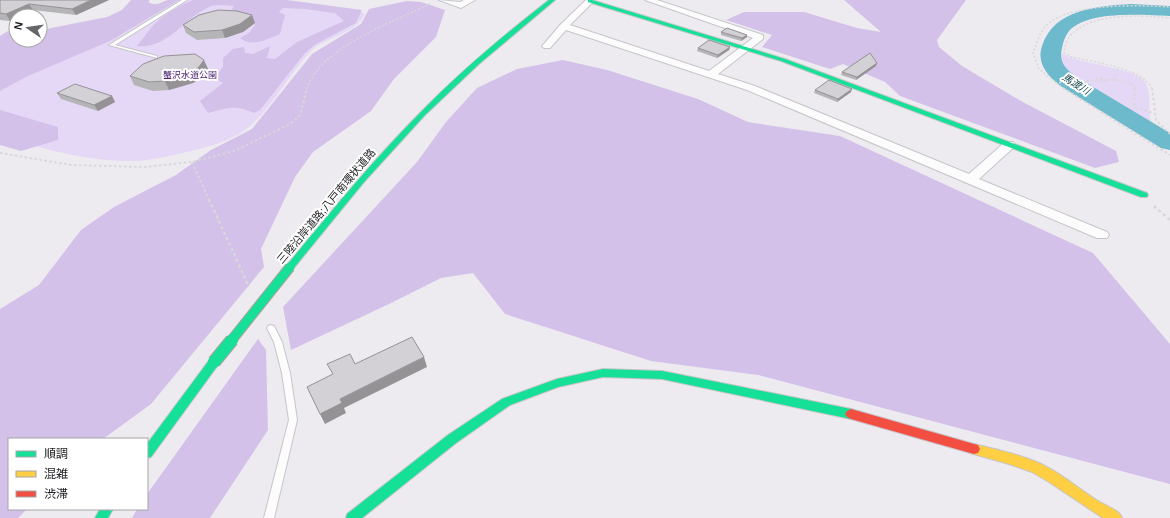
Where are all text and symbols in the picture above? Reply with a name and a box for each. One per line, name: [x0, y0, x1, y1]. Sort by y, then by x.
north arrow: [8, 8, 48, 48]
text: N: [12, 20, 25, 31]
park label: 蟹沢水道公園: [163, 70, 217, 80]
water label: 馬渡川: [1060, 71, 1092, 97]
street label: 三陸沿岸道路;八戸南環状道路: [274, 146, 378, 266]
legend: [8, 438, 148, 510]
text: 順調: [44, 447, 68, 461]
text: 混雑: [44, 467, 68, 481]
text: 渋滞: [44, 487, 68, 501]

